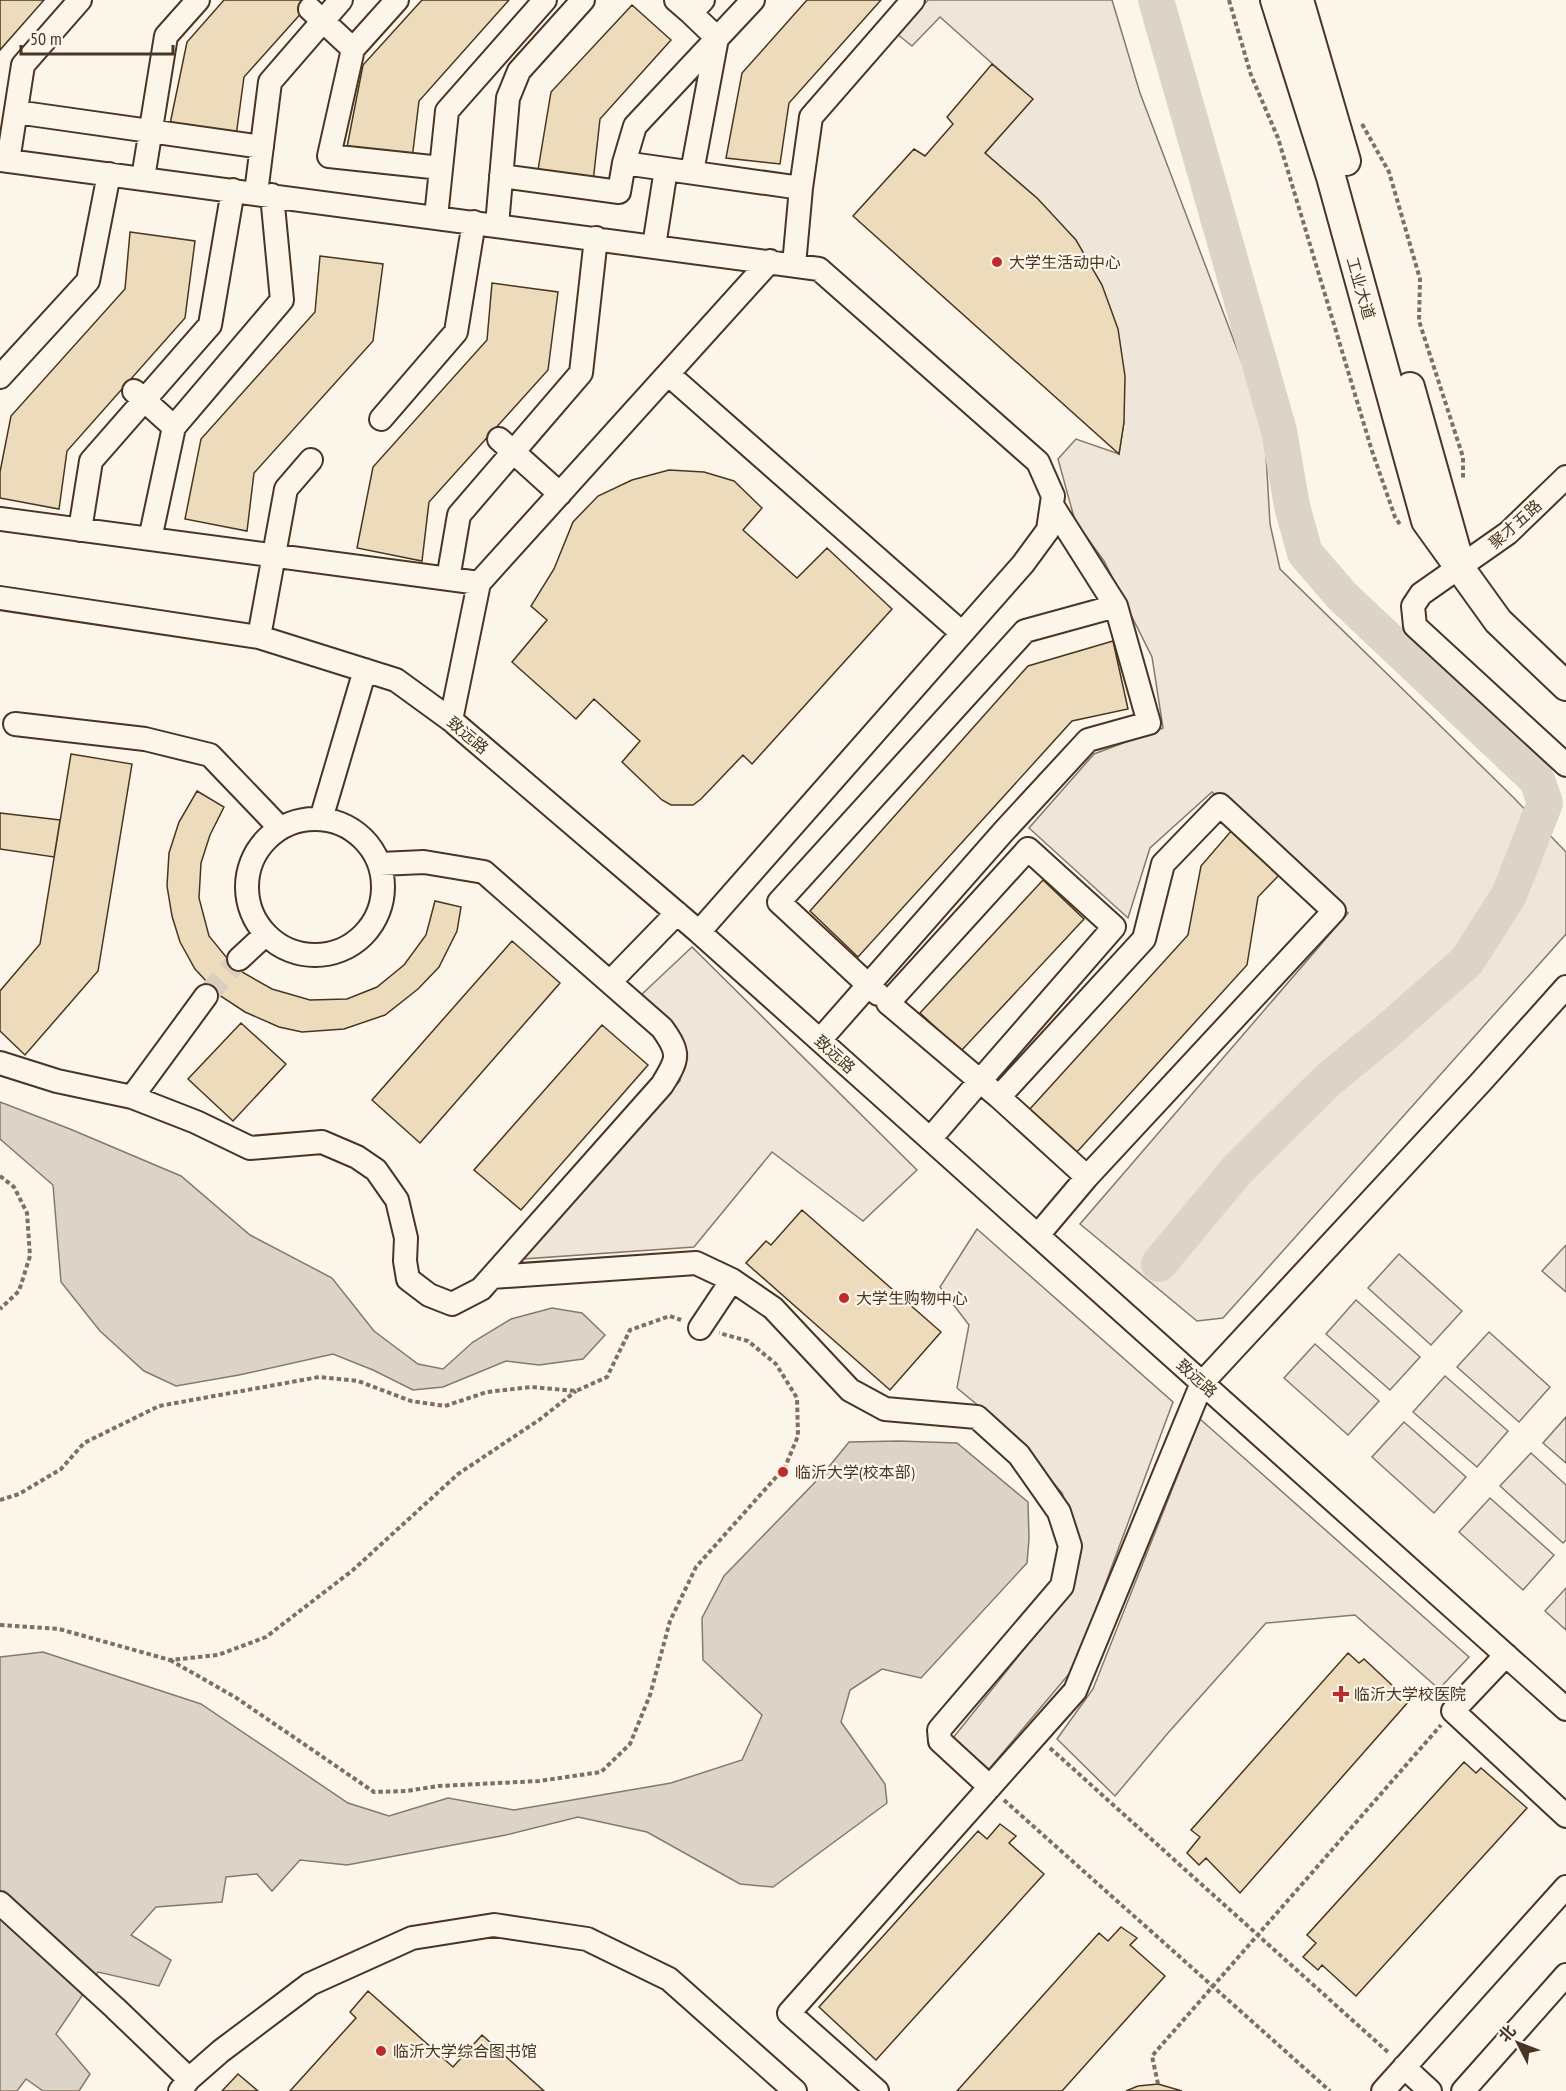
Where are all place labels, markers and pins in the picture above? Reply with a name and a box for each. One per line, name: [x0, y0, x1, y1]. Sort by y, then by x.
place label: 大学生活动中心: [1009, 252, 1121, 272]
marker: 大学生活动中心: [990, 255, 1004, 269]
place label: 大学生购物中心: [856, 1288, 968, 1308]
marker: 大学生购物中心: [837, 1291, 851, 1305]
place label: 临沂大学(校本部): [795, 1462, 915, 1482]
marker: 临沂大学(校本部): [776, 1465, 790, 1479]
place label: 临沂大学校医院: [1354, 1684, 1466, 1704]
marker: 临沂大学校医院: [1332, 1685, 1350, 1703]
place label: 临沂大学综合图书馆: [393, 2041, 537, 2061]
marker: 临沂大学综合图书馆: [374, 2044, 388, 2058]

